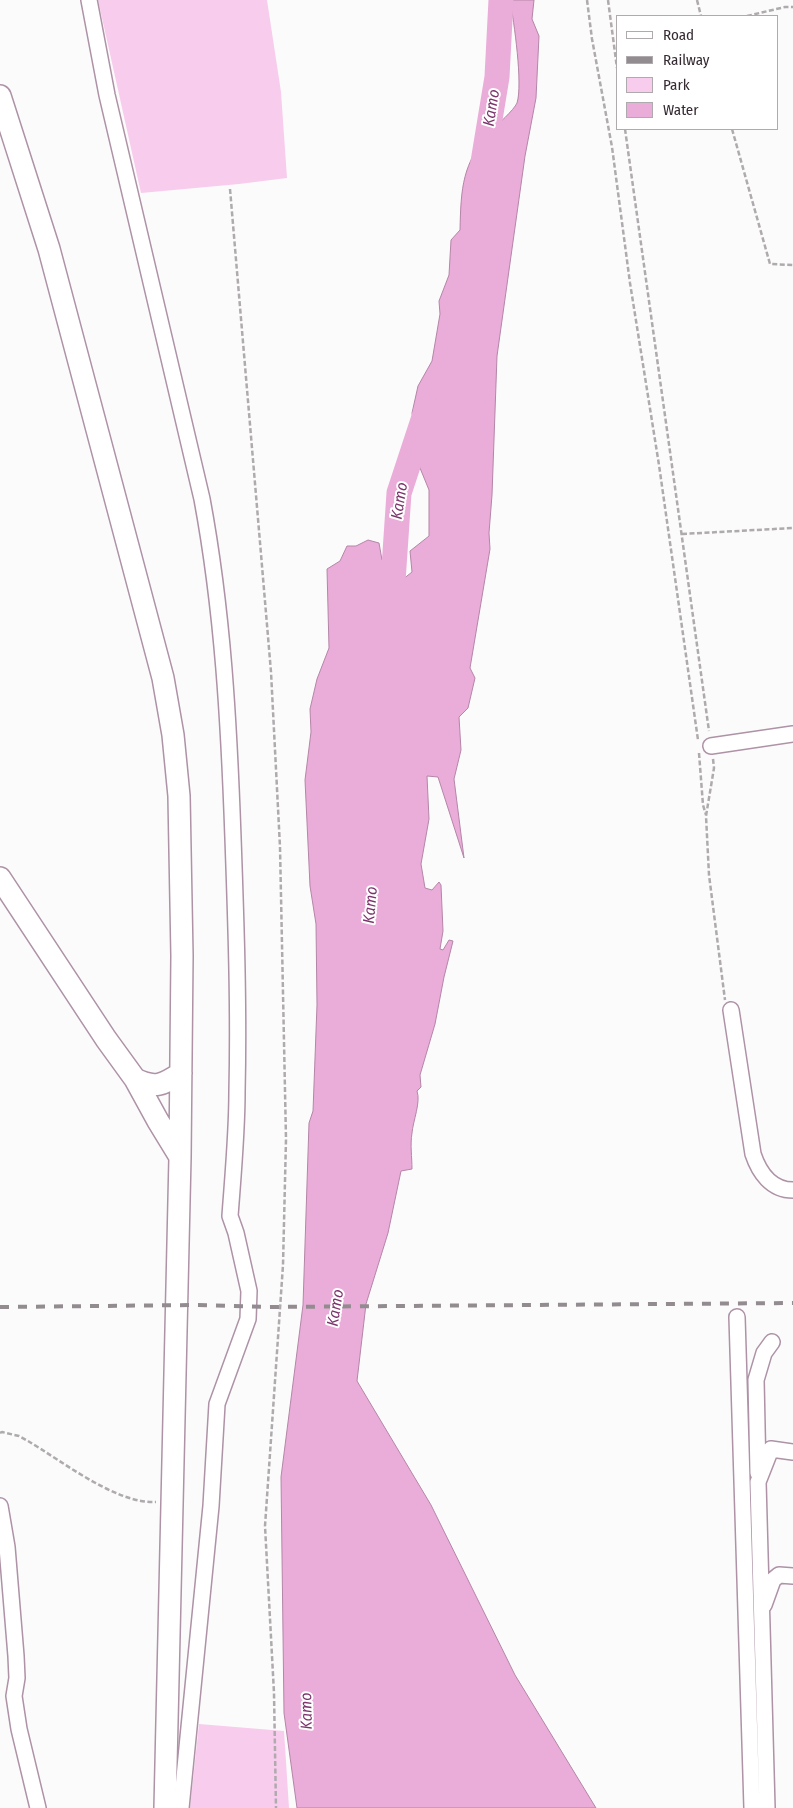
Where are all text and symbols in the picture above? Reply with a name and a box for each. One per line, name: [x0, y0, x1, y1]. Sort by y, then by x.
legend: [616, 15, 778, 130]
text: Road: [663, 26, 694, 44]
text: Railway: [663, 51, 710, 69]
text: Park: [663, 76, 690, 94]
water label: Kamo: [480, 88, 504, 128]
text: Water: [663, 101, 698, 119]
water label: Kamo: [388, 481, 412, 521]
water label: Kamo: [360, 886, 382, 924]
water label: Kamo: [324, 1288, 348, 1328]
water label: Kamo: [297, 1692, 317, 1730]

